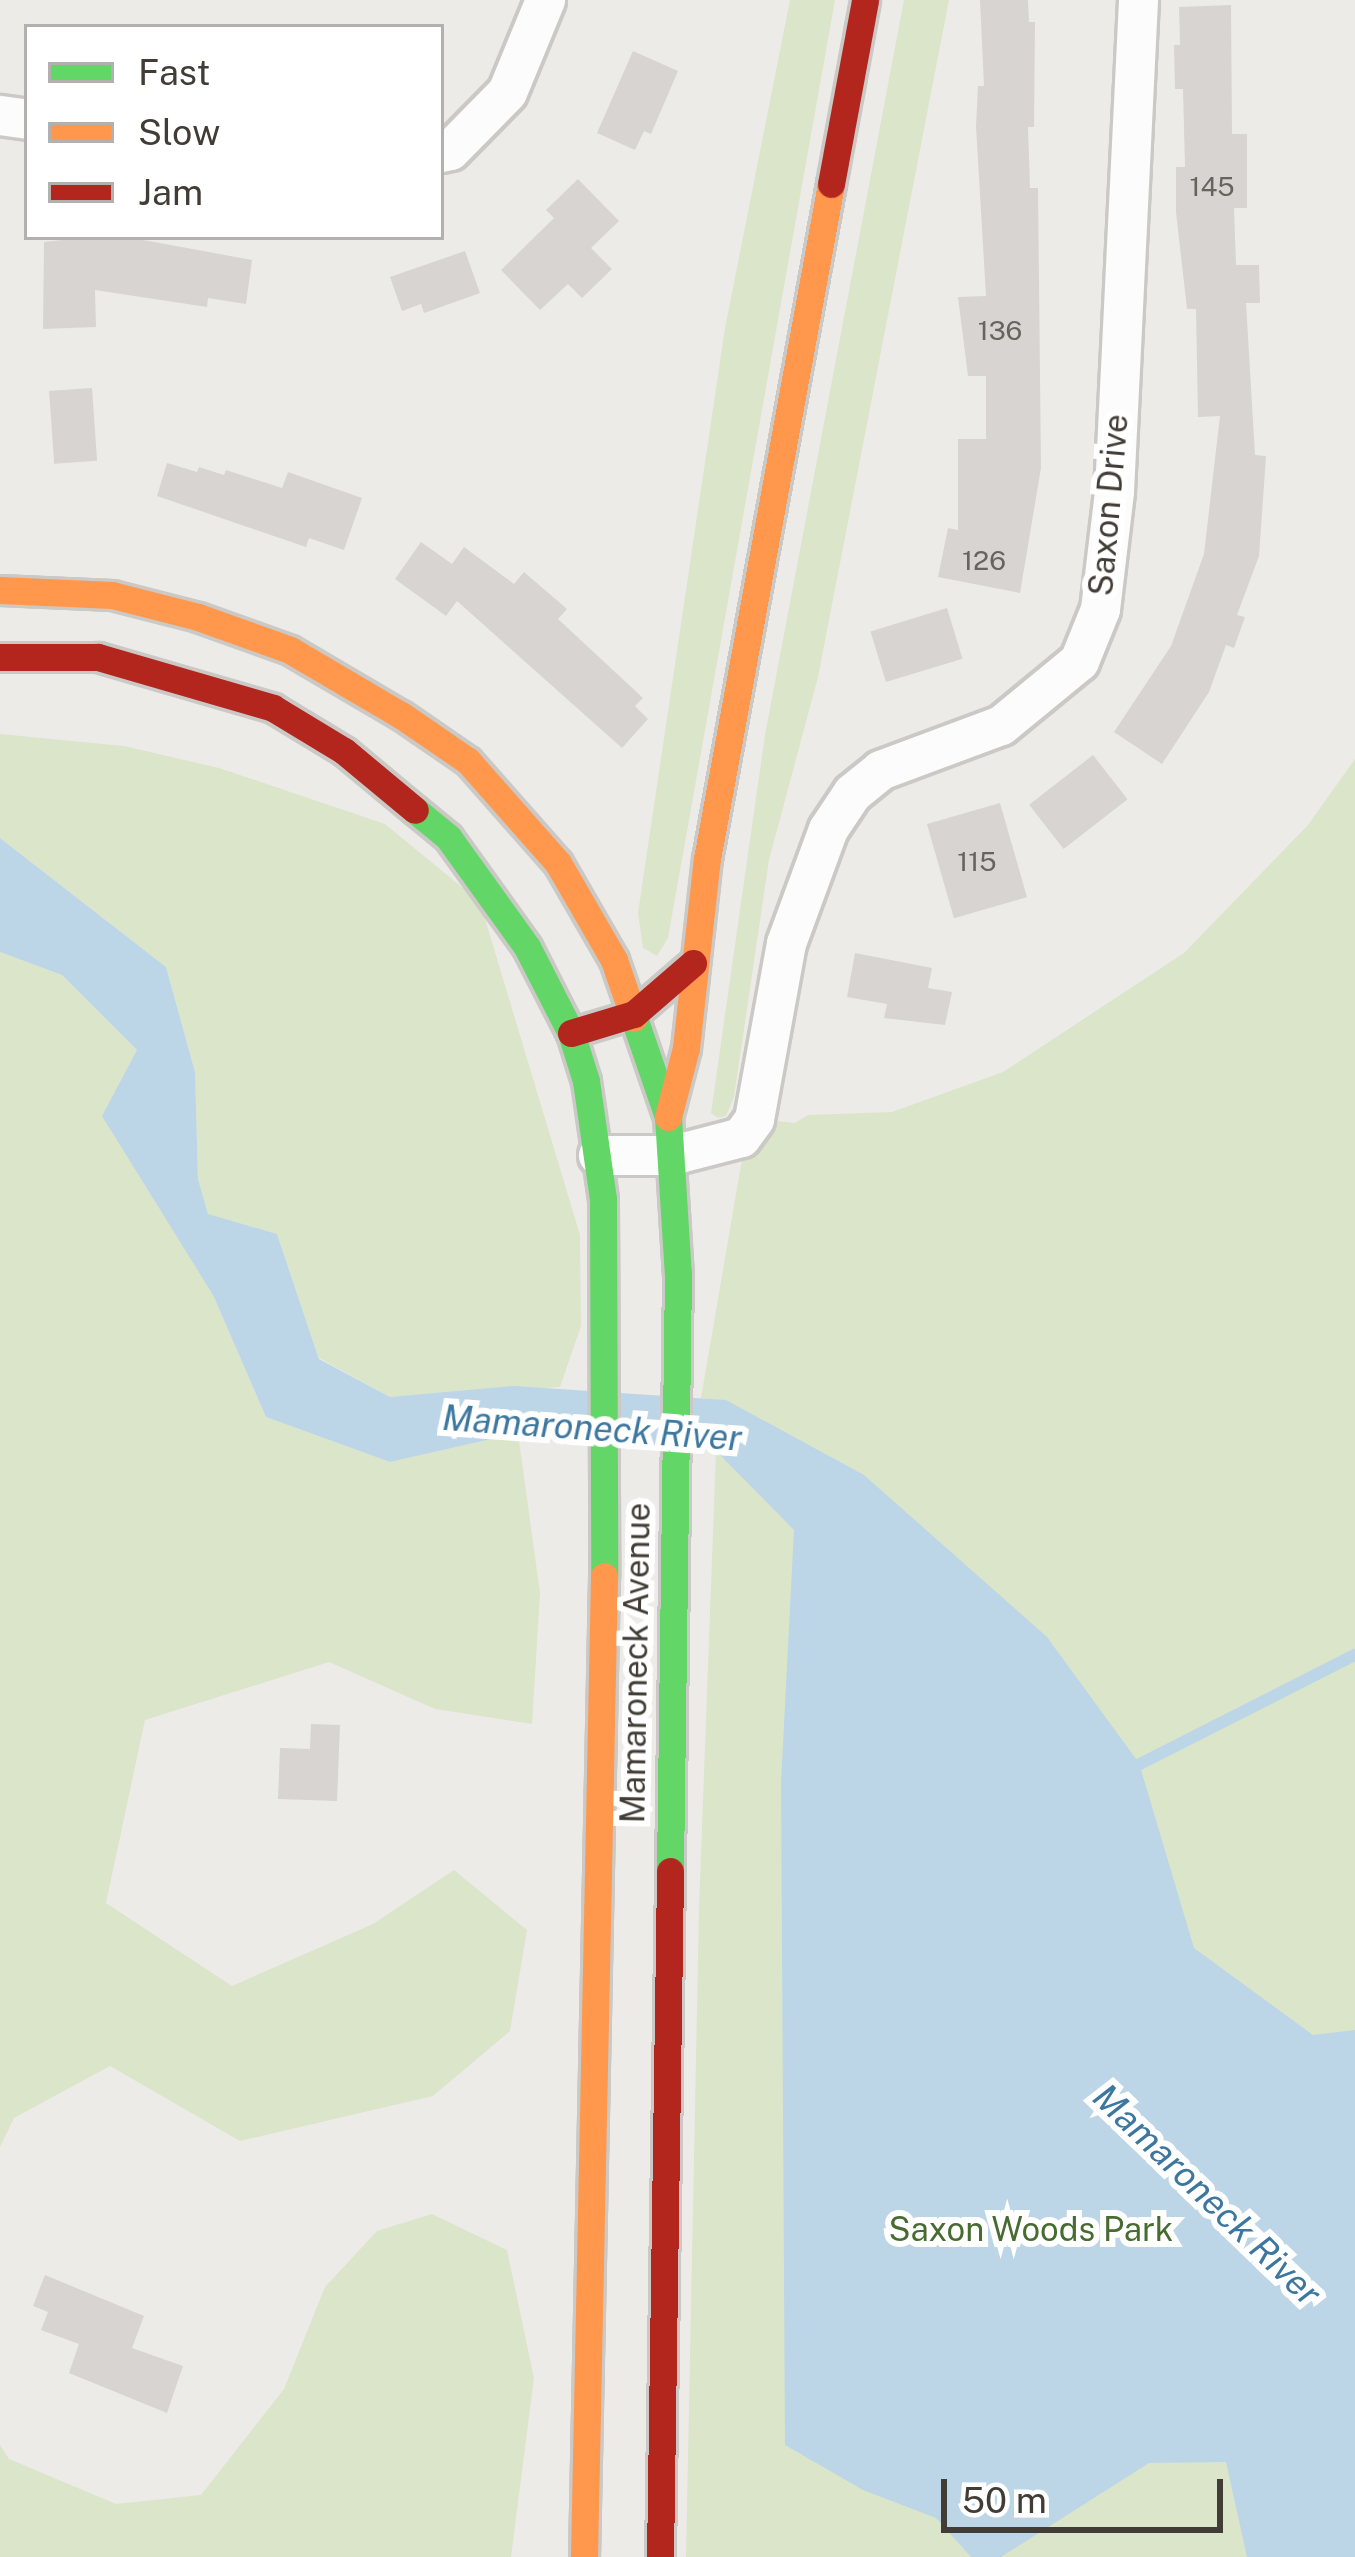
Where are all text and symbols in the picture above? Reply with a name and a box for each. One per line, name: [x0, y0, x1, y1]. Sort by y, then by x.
legend: [24, 24, 444, 240]
text: Fast: [138, 51, 211, 93]
text: Slow: [138, 111, 220, 153]
text: Jam: [138, 171, 203, 213]
house number: 145: [1189, 171, 1235, 203]
house number: 136: [978, 315, 1022, 347]
street label: Saxon Drive: [1081, 412, 1137, 598]
house number: 126: [962, 545, 1006, 577]
house number: 115: [957, 846, 997, 878]
water label: Mamaroneck River: [441, 1396, 743, 1460]
street label: Mamaroneck Avenue: [613, 1502, 659, 1824]
water label: Mamaroneck River: [1084, 2075, 1330, 2315]
park label: Saxon Woods Park: [888, 2210, 1174, 2250]
scale bar: [947, 2455, 1229, 2529]
text: 50 m: [962, 2479, 1047, 2521]

